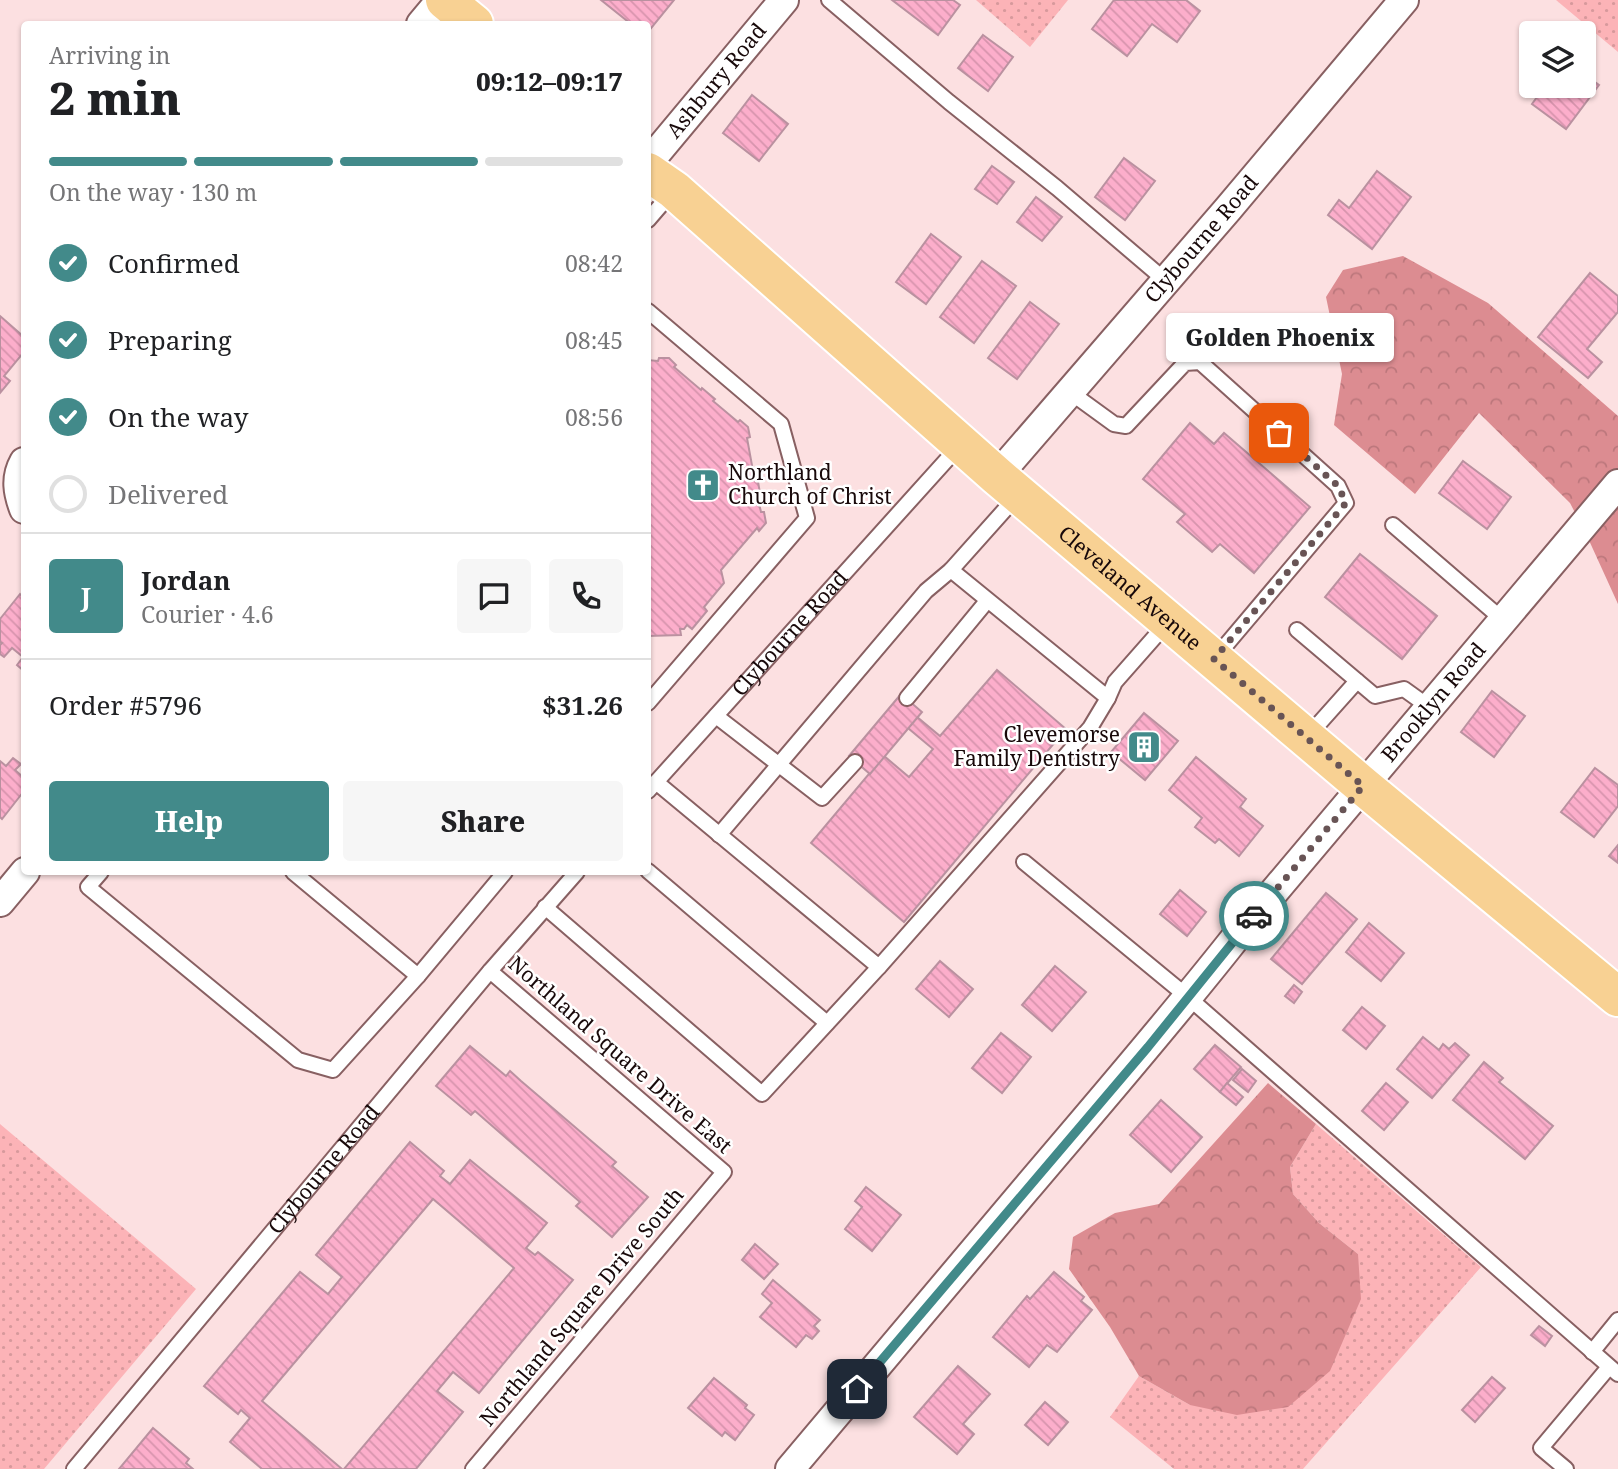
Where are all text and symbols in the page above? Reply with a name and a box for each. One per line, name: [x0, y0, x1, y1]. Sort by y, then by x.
street label: Ashbury Road: [660, 17, 772, 144]
map controls: [1519, 21, 1596, 98]
button: layers: [1519, 21, 1596, 98]
text: Arriving in: [49, 39, 170, 71]
text: 09:12–09:17: [476, 63, 623, 99]
text: 2 min: [49, 66, 181, 128]
street label: Clybourne Road: [1138, 169, 1264, 308]
text: On the way · 130 m: [49, 176, 257, 208]
icon: check: [49, 244, 87, 282]
text: Confirmed: [108, 245, 240, 281]
text: 08:42: [565, 247, 623, 279]
callout: Golden Phoenix: [1165, 314, 1393, 363]
icon: check: [49, 321, 87, 359]
text: Golden Phoenix: [1185, 321, 1375, 353]
text: Preparing: [108, 322, 232, 358]
text: 08:45: [565, 324, 623, 356]
icon: check: [49, 398, 87, 436]
text: On the way: [108, 399, 248, 435]
text: 08:56: [565, 401, 623, 433]
pin: [1249, 403, 1309, 463]
icon: bag: [1260, 414, 1298, 452]
place label: Northland Church of Christ: [728, 458, 892, 510]
church icon: Northland Church of Christ: [684, 466, 722, 504]
text: Delivered: [108, 476, 228, 512]
street label: Cleveland Avenue: [1053, 519, 1208, 656]
button: chat: [457, 559, 531, 633]
button: phone: [549, 559, 623, 633]
text: Jordan: [141, 562, 231, 598]
street label: Clybourne Road: [725, 564, 853, 702]
text: J: [81, 578, 91, 614]
text: Courier · 4.6: [141, 598, 274, 630]
street label: Brooklyn Road: [1374, 636, 1491, 767]
text: Order #5796: [49, 687, 202, 723]
text: $31.26: [542, 687, 623, 723]
place label: Clevemorse Family Dentistry: [953, 720, 1120, 772]
building icon: Clevemorse Family Dentistry: [1125, 728, 1163, 766]
button: Help: [49, 781, 329, 861]
button: Share: [343, 781, 623, 861]
courier: [1219, 881, 1289, 951]
icon: car: [1235, 897, 1273, 935]
street label: Northland Square Drive East: [503, 949, 738, 1159]
street label: Clybourne Road: [261, 1098, 386, 1240]
street label: Northland Square Drive South: [473, 1181, 689, 1432]
pin: [827, 1359, 887, 1419]
icon: home: [838, 1370, 876, 1408]

